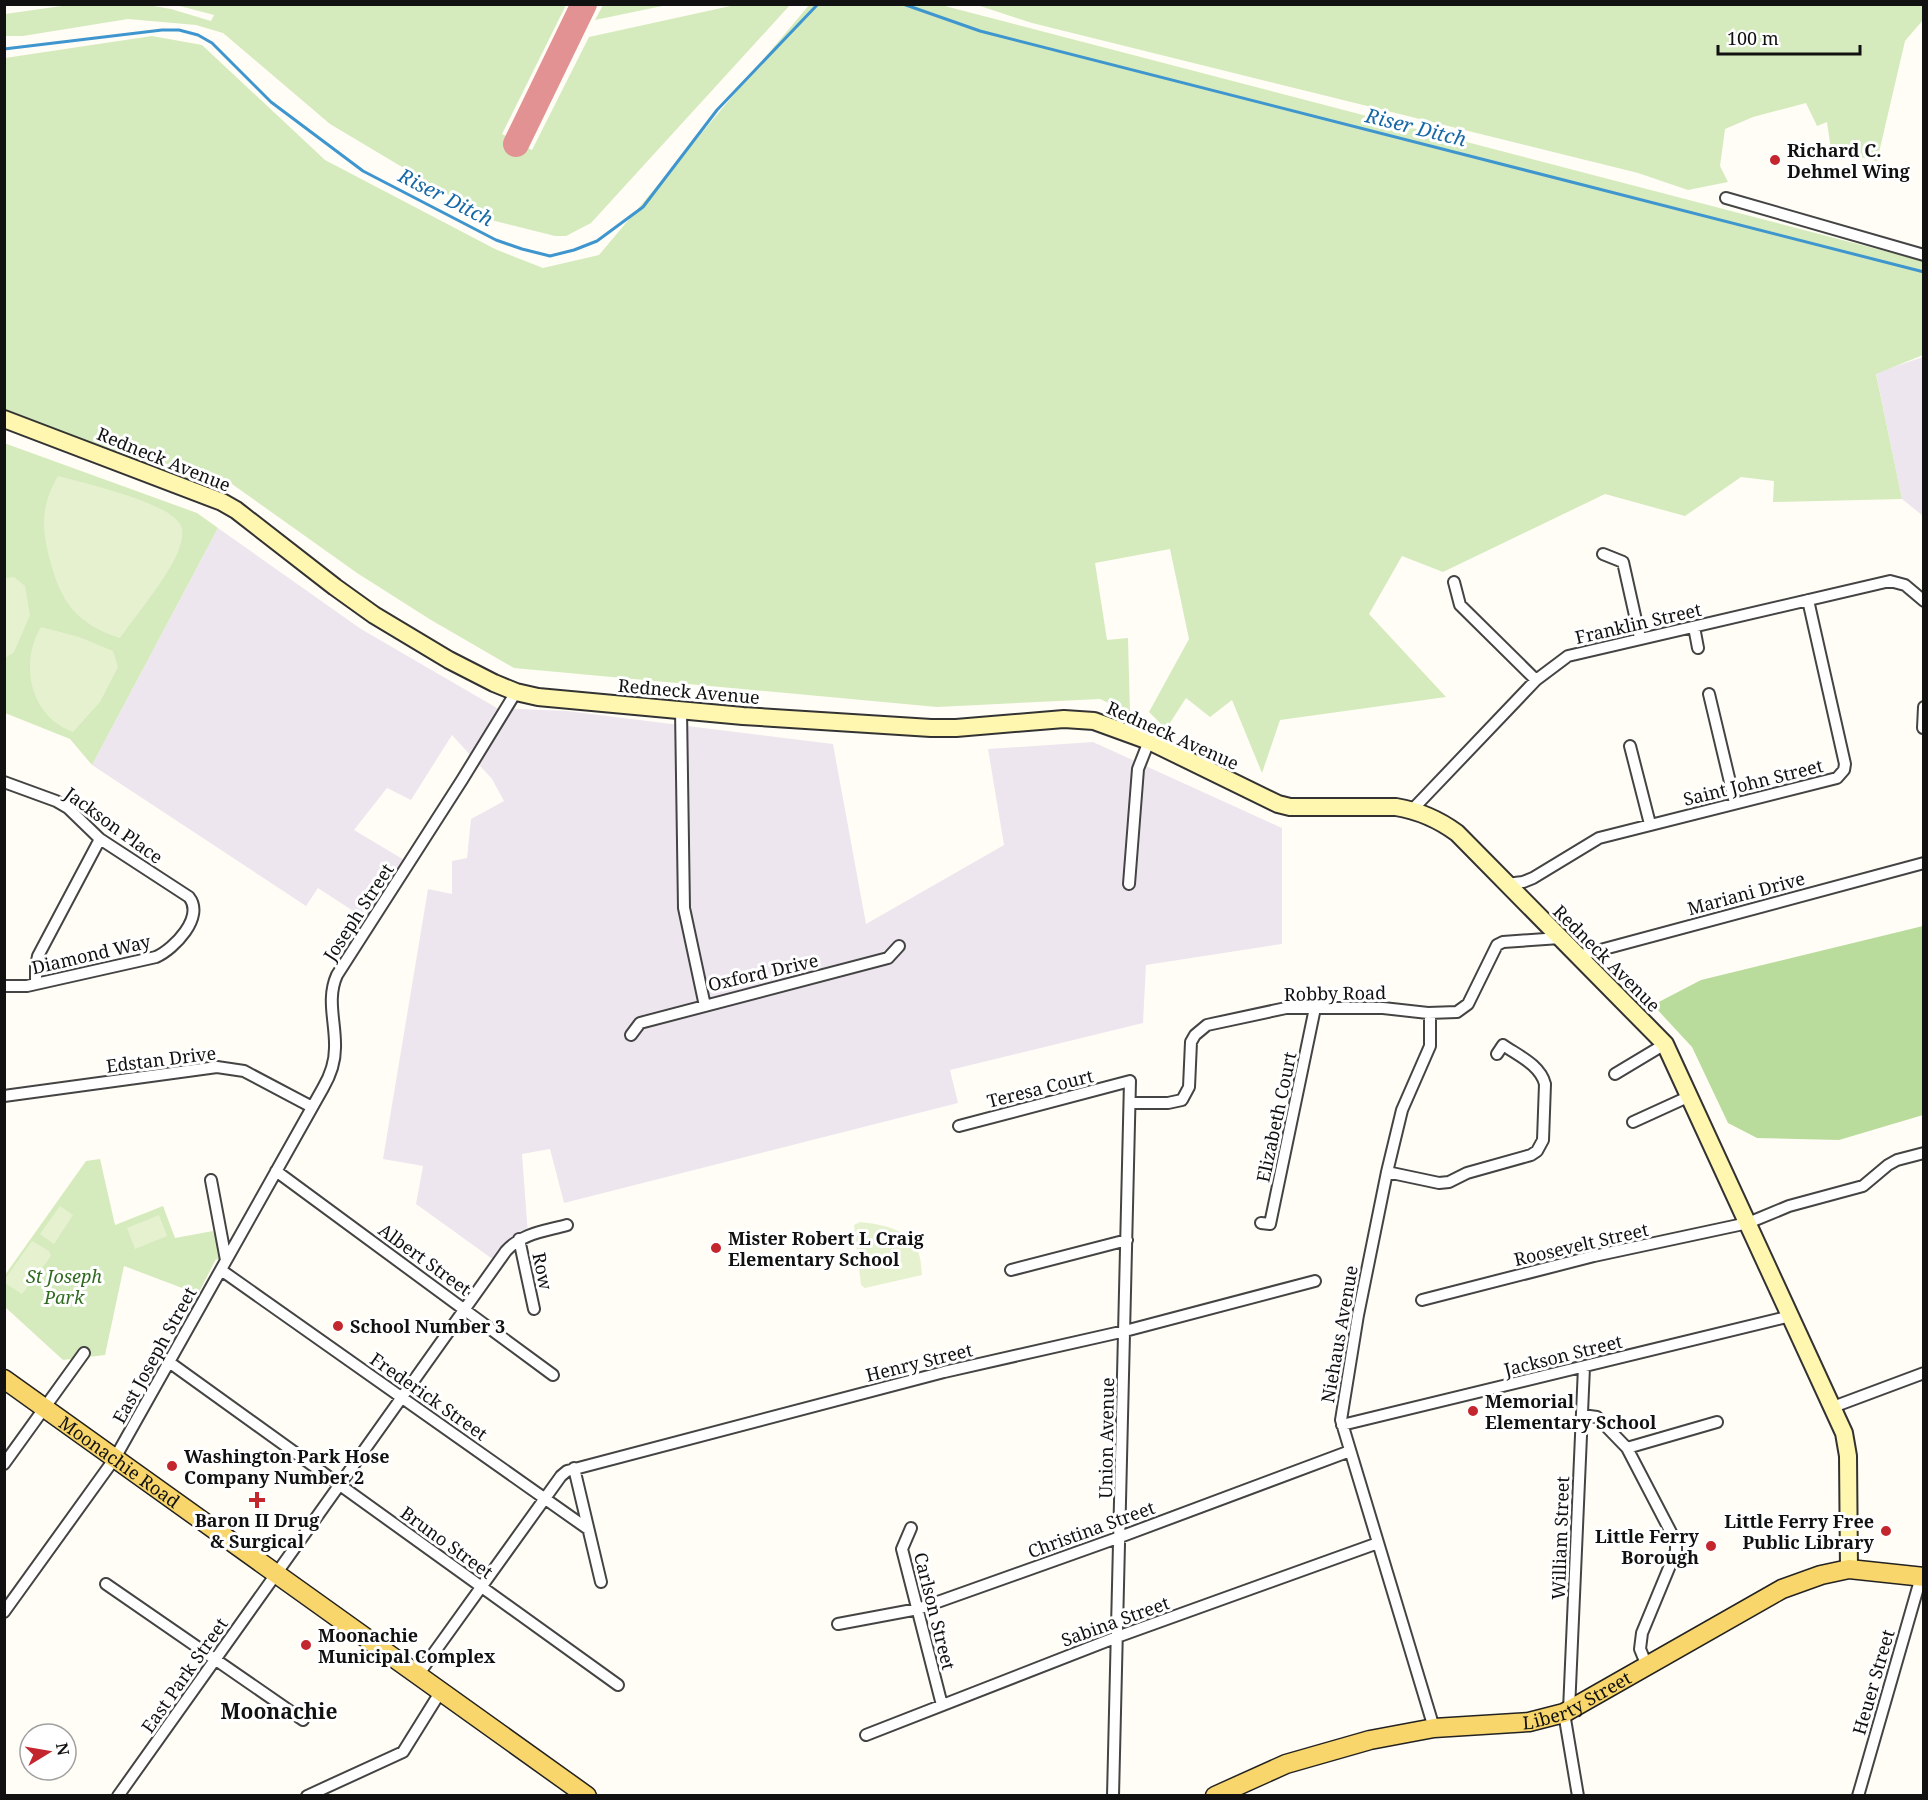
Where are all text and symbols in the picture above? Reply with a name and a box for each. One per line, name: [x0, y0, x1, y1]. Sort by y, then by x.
scale bar: [1718, 18, 1860, 56]
text: 100 m: [1727, 26, 1779, 50]
water label: Riser Ditch: [1362, 101, 1469, 153]
place label: Richard C. Dehmel Wing: [1787, 138, 1911, 183]
marker: Richard C. Dehmel Wing: [1768, 153, 1782, 167]
water label: Riser Ditch: [393, 161, 498, 232]
street label: Redneck Avenue: [94, 421, 234, 497]
street label: Franklin Street: [1573, 597, 1703, 649]
street label: Redneck Avenue: [617, 673, 761, 709]
street label: Redneck Avenue: [1103, 695, 1243, 775]
street label: Saint John Street: [1681, 753, 1825, 811]
street label: Jackson Place: [59, 781, 168, 869]
street label: Joseph Street: [317, 859, 399, 966]
street label: Mariani Drive: [1685, 866, 1807, 920]
street label: Redneck Avenue: [1548, 899, 1666, 1017]
street label: Diamond Way: [29, 928, 154, 979]
street label: Oxford Drive: [706, 948, 820, 996]
street label: Robby Road: [1284, 980, 1386, 1006]
street label: Edstan Drive: [105, 1040, 217, 1078]
street label: Elizabeth Court: [1250, 1050, 1302, 1184]
street label: Teresa Court: [984, 1063, 1096, 1113]
street label: Albert Street: [374, 1217, 476, 1301]
street label: Roosevelt Street: [1511, 1217, 1651, 1271]
place label: Mister Robert L Craig Elementary School: [728, 1226, 925, 1271]
marker: Mister Robert L Craig Elementary School: [709, 1241, 723, 1255]
street label: Row: [527, 1250, 559, 1292]
street label: Niehaus Avenue: [1315, 1263, 1363, 1405]
park label: St Joseph Park: [26, 1264, 102, 1309]
street label: East Joseph Street: [107, 1283, 201, 1427]
place label: School Number 3: [350, 1314, 505, 1338]
marker: School Number 3: [331, 1319, 345, 1333]
street label: Jackson Street: [1500, 1329, 1625, 1382]
street label: Henry Street: [863, 1337, 975, 1387]
street label: Frederick Street: [366, 1347, 492, 1445]
street label: Union Avenue: [1093, 1377, 1119, 1499]
place label: Memorial Elementary School: [1485, 1389, 1657, 1434]
marker: Memorial Elementary School: [1466, 1404, 1480, 1418]
street label: Moonachie Road: [54, 1410, 185, 1513]
place label: Washington Park Hose Company Number 2: [184, 1444, 390, 1489]
marker: Washington Park Hose Company Number 2: [165, 1459, 179, 1473]
street label: William Street: [1546, 1476, 1574, 1600]
marker: Baron II Drug & Surgical: [250, 1493, 264, 1507]
street label: Christina Street: [1024, 1495, 1158, 1563]
street label: Bruno Street: [396, 1500, 498, 1584]
place label: Baron II Drug & Surgical: [195, 1508, 320, 1553]
place label: Little Ferry Free Public Library: [1724, 1509, 1875, 1554]
place label: Little Ferry Borough: [1595, 1524, 1700, 1569]
marker: Little Ferry Free Public Library: [1879, 1524, 1893, 1538]
marker: Little Ferry Borough: [1704, 1539, 1718, 1553]
street label: Carlson Street: [909, 1550, 961, 1672]
street label: Sabina Street: [1058, 1590, 1172, 1652]
street label: East Park Street: [135, 1613, 233, 1737]
place label: Moonachie Municipal Complex: [318, 1623, 496, 1668]
street label: Heuer Street: [1847, 1627, 1899, 1737]
marker: Moonachie Municipal Complex: [299, 1638, 313, 1652]
street label: Liberty Street: [1522, 1665, 1635, 1734]
district label: Moonachie: [221, 1697, 337, 1725]
north arrow: [18, 1722, 78, 1782]
text: N: [51, 1741, 75, 1758]

